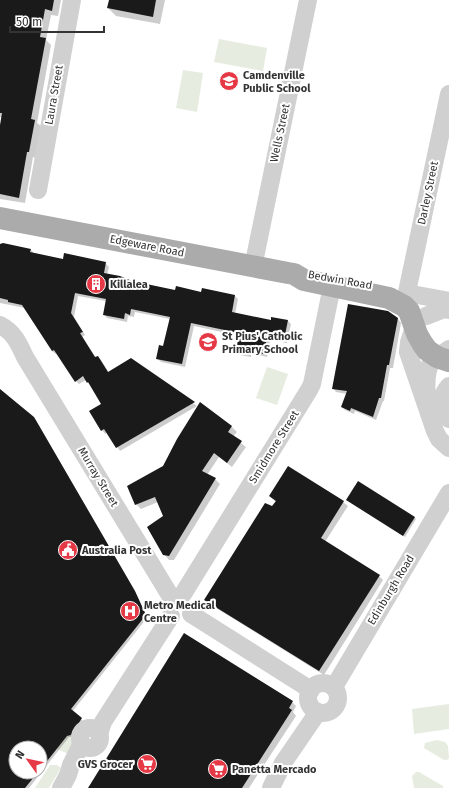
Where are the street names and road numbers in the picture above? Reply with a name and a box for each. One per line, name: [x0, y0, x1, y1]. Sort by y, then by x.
street label: Laura Street: [42, 64, 66, 126]
street label: Wells Street: [267, 103, 293, 163]
street label: Darley Street: [415, 160, 441, 226]
street label: Edgeware Road: [109, 232, 185, 260]
street label: Bedwin Road: [307, 268, 373, 292]
street label: Smidmore Street: [246, 408, 302, 486]
street label: Murray Street: [75, 445, 121, 509]
street label: Edinburgh Road: [365, 553, 417, 627]

